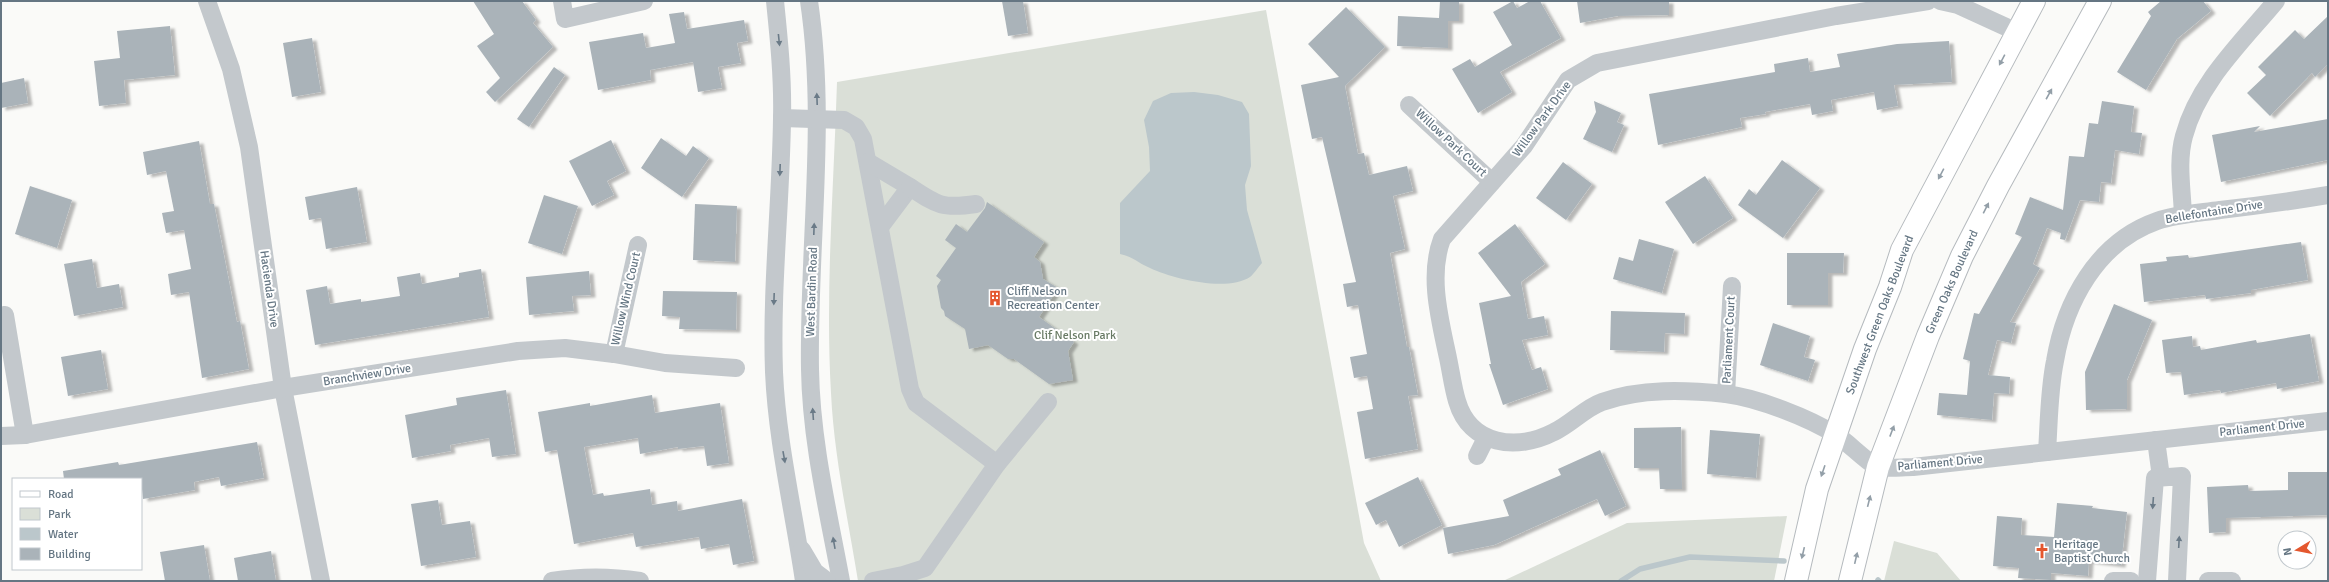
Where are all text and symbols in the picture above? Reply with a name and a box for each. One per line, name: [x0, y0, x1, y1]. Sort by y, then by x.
one-way arrow: [776, 34, 782, 46]
one-way arrow: [1999, 54, 2005, 66]
street label: Willow Park Drive: [1509, 78, 1575, 160]
one-way arrow: [2045, 88, 2052, 100]
one-way arrow: [813, 93, 820, 105]
street label: Willow Park Court: [1412, 106, 1490, 180]
one-way arrow: [777, 164, 783, 177]
one-way arrow: [1937, 169, 1944, 180]
street label: Bellefontaine Drive: [2164, 197, 2264, 227]
one-way arrow: [1983, 202, 1990, 214]
one-way arrow: [811, 222, 817, 235]
street label: Green Oaks Boulevard: [1922, 228, 1982, 336]
street label: Southwest Green Oaks Boulevard: [1843, 233, 1917, 397]
street label: West Bardin Road: [803, 247, 821, 337]
street label: Hacienda Drive: [256, 250, 282, 328]
street label: Willow Wind Court: [608, 251, 644, 347]
place label: Cliff Nelson Recreation Center: [1007, 284, 1100, 313]
building icon: Cliff Nelson Recreation Center: [986, 289, 1004, 307]
one-way arrow: [771, 293, 778, 305]
street label: Parliament Court: [1719, 296, 1739, 384]
park label: Clif Nelson Park: [1034, 328, 1116, 343]
street label: Branchview Drive: [322, 361, 412, 389]
one-way arrow: [810, 408, 817, 420]
street label: Parliament Drive: [2219, 416, 2305, 440]
one-way arrow: [1889, 424, 1895, 436]
one-way arrow: [781, 451, 787, 463]
street label: Parliament Drive: [1897, 452, 1983, 474]
one-way arrow: [1820, 466, 1826, 478]
legend: [12, 478, 142, 570]
text: Road: [48, 487, 74, 502]
one-way arrow: [1867, 495, 1873, 507]
one-way arrow: [2149, 497, 2156, 509]
text: Park: [48, 507, 71, 522]
text: Water: [48, 527, 79, 542]
north arrow: [2277, 530, 2317, 570]
one-way arrow: [2175, 536, 2182, 548]
one-way arrow: [831, 537, 837, 549]
place label: Heritage Baptist Church: [2054, 537, 2130, 566]
church icon: Heritage Baptist Church: [2033, 542, 2051, 560]
text: Building: [48, 547, 91, 562]
one-way arrow: [1799, 547, 1805, 559]
text: N: [2281, 547, 2295, 557]
one-way arrow: [1853, 552, 1859, 564]

